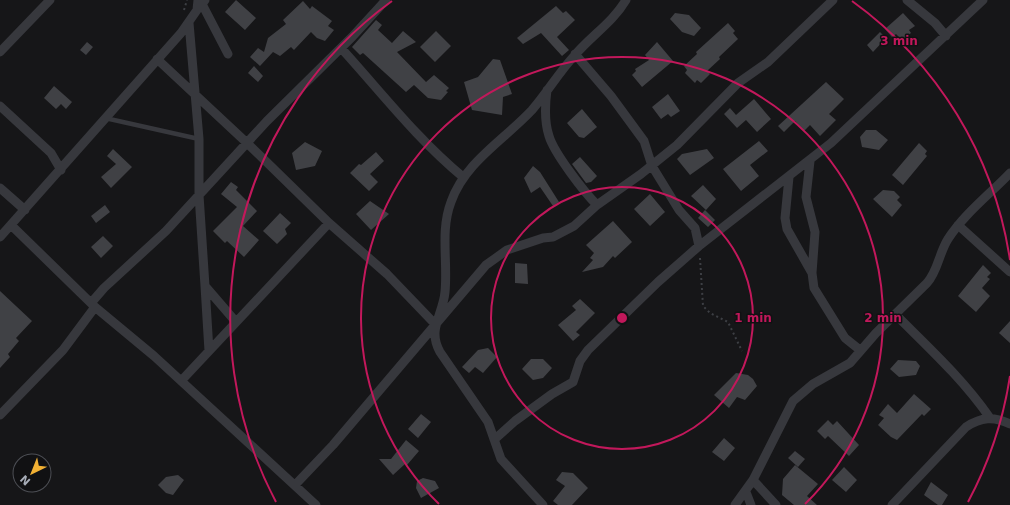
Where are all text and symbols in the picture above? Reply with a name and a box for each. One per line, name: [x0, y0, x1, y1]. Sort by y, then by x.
text: 3 min: [880, 34, 918, 48]
centre of rings: [615, 311, 629, 325]
text: 1 min: [734, 311, 772, 325]
text: 2 min: [864, 311, 902, 325]
north arrow: [12, 453, 52, 493]
text: N: [18, 472, 33, 488]

